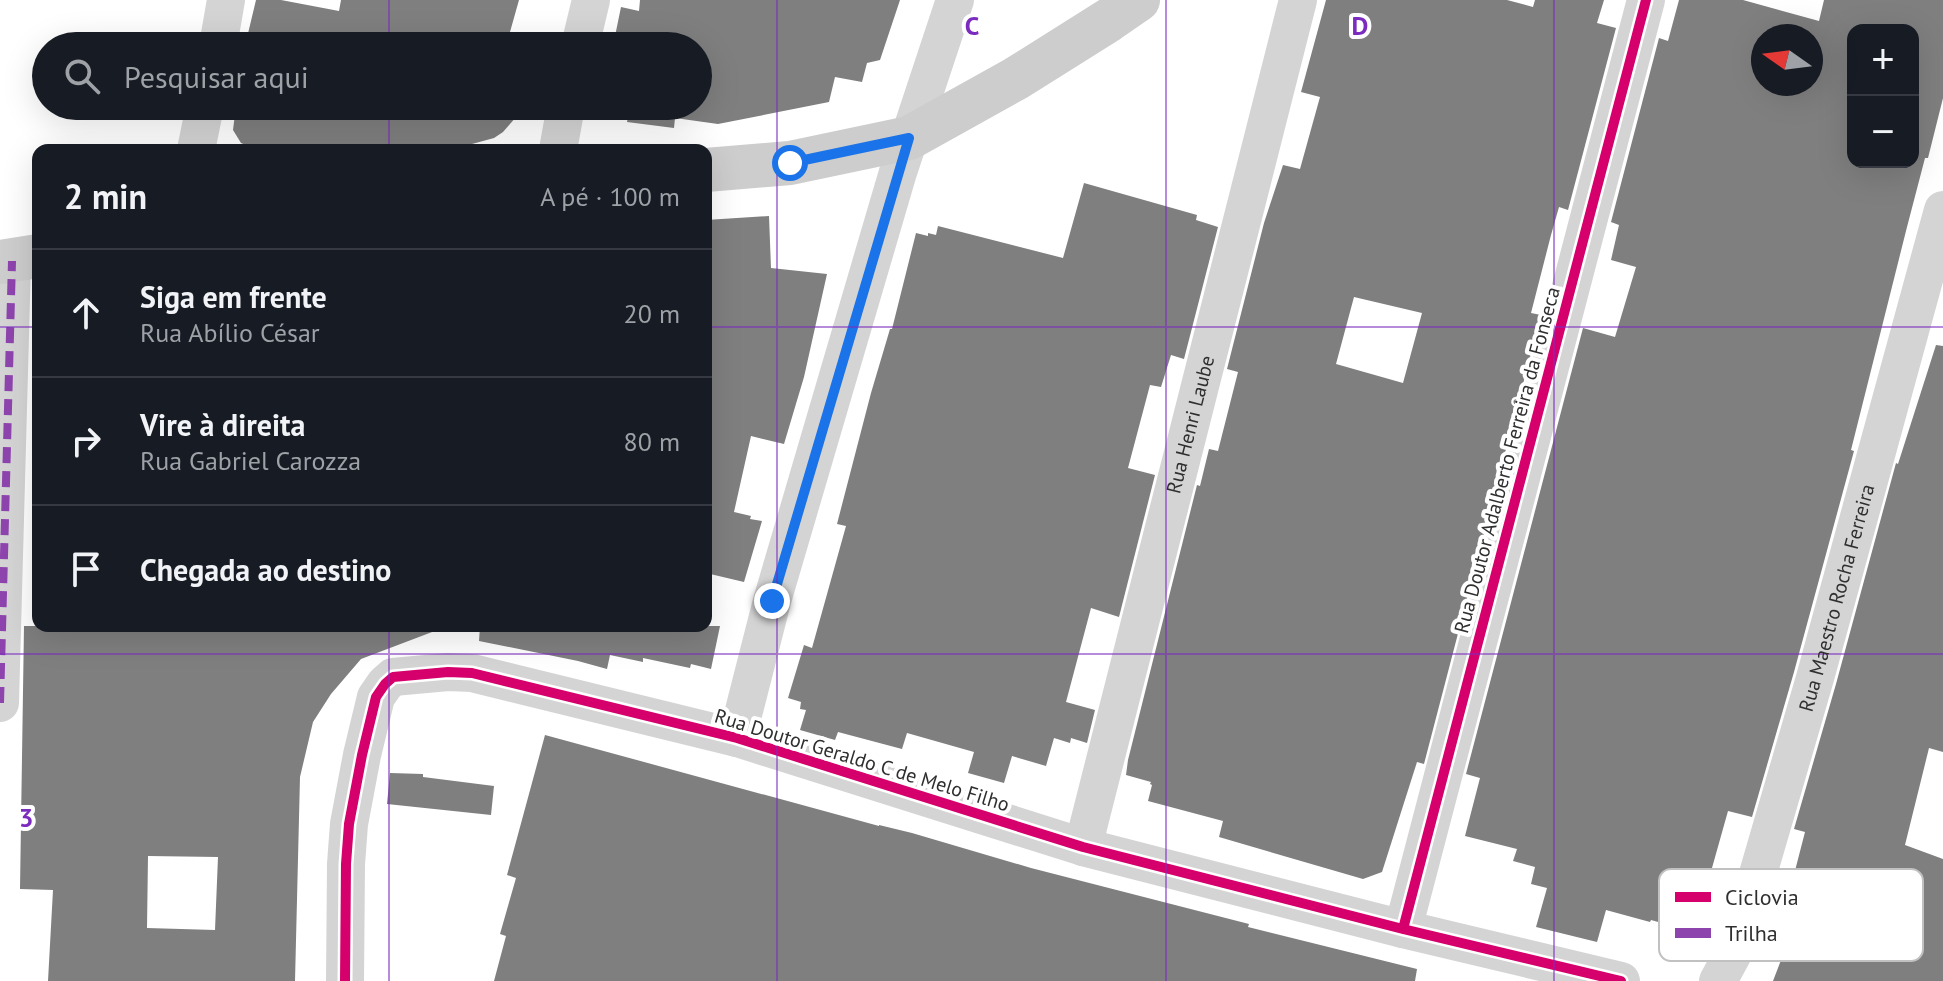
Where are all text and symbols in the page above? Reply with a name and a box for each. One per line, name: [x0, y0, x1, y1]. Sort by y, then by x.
text: C: [965, 9, 979, 42]
text: D: [1352, 9, 1368, 42]
north arrow: [1751, 24, 1823, 96]
map controls: [1847, 24, 1919, 168]
button: +: [1847, 24, 1919, 96]
search box: [32, 32, 712, 120]
icon: search: [60, 54, 104, 98]
text: Pesquisar aqui: [124, 57, 309, 96]
button: −: [1847, 96, 1919, 168]
route start: [772, 145, 808, 181]
text: 2 min: [64, 174, 147, 218]
text: A pé · 100 m: [540, 180, 680, 213]
text: Siga em frente: [140, 277, 327, 316]
street label: Rua Doutor Adalberto Ferreira da Fonseca: [1448, 284, 1566, 636]
icon: ahead: [64, 291, 108, 335]
text: 20 m: [624, 297, 680, 330]
text: Rua Abílio César: [140, 316, 320, 349]
street label: Rua Henri Laube: [1160, 353, 1220, 496]
text: Vire à direita: [140, 405, 305, 444]
icon: right: [64, 419, 108, 463]
text: 80 m: [624, 425, 680, 458]
text: Rua Gabriel Carozza: [140, 444, 361, 477]
street label: Rua Maestro Rocha Ferreira: [1793, 481, 1880, 715]
icon: arrive: [64, 547, 108, 591]
text: Chegada ao destino: [140, 550, 391, 589]
route end: [754, 583, 790, 619]
street label: Rua Doutor Geraldo C de Melo Filho: [711, 703, 1013, 817]
text: 3: [19, 801, 33, 834]
legend: [1659, 869, 1923, 961]
text: Ciclovia: [1725, 883, 1799, 911]
text: Trilha: [1725, 919, 1778, 947]

